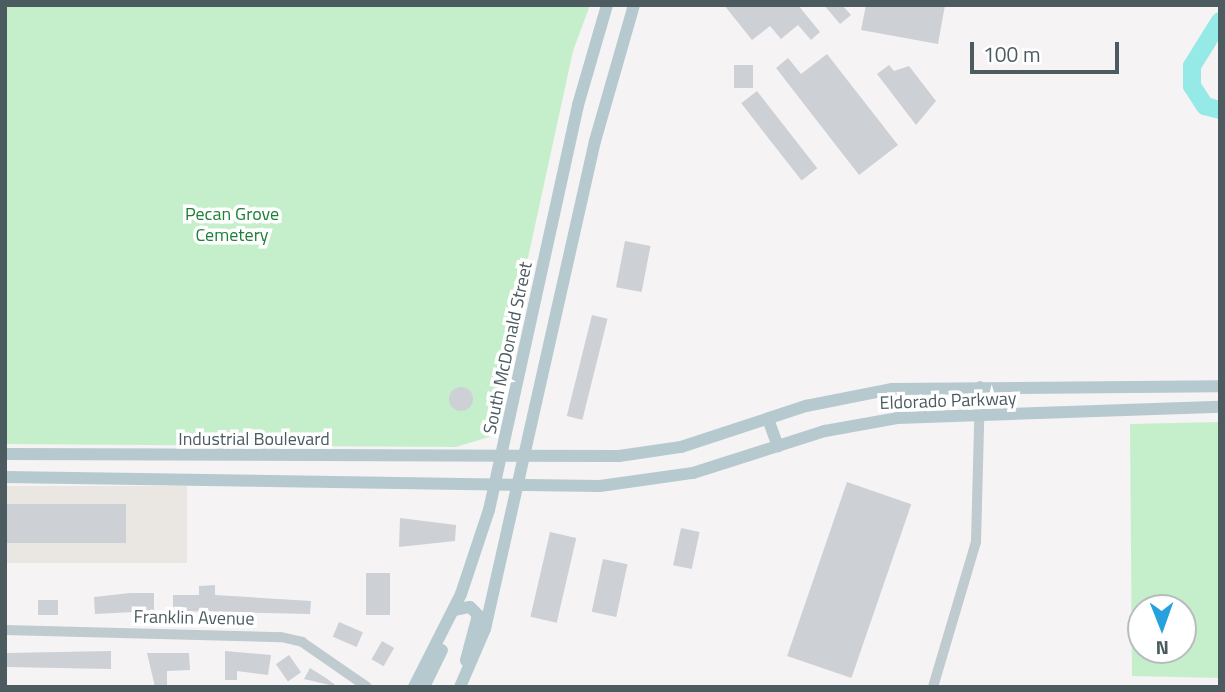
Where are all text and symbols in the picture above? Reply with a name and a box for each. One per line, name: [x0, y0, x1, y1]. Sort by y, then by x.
scale bar: [973, 28, 1122, 72]
text: 100 m: [983, 38, 1040, 70]
park label: Pecan Grove Cemetery: [185, 204, 279, 246]
street label: South McDonald Street: [479, 260, 537, 436]
street label: Eldorado Parkway: [879, 388, 1017, 414]
street label: Industrial Boulevard: [178, 428, 330, 450]
north arrow: [1127, 594, 1197, 664]
street label: Franklin Avenue: [133, 606, 255, 630]
text: N: [1156, 634, 1169, 663]

